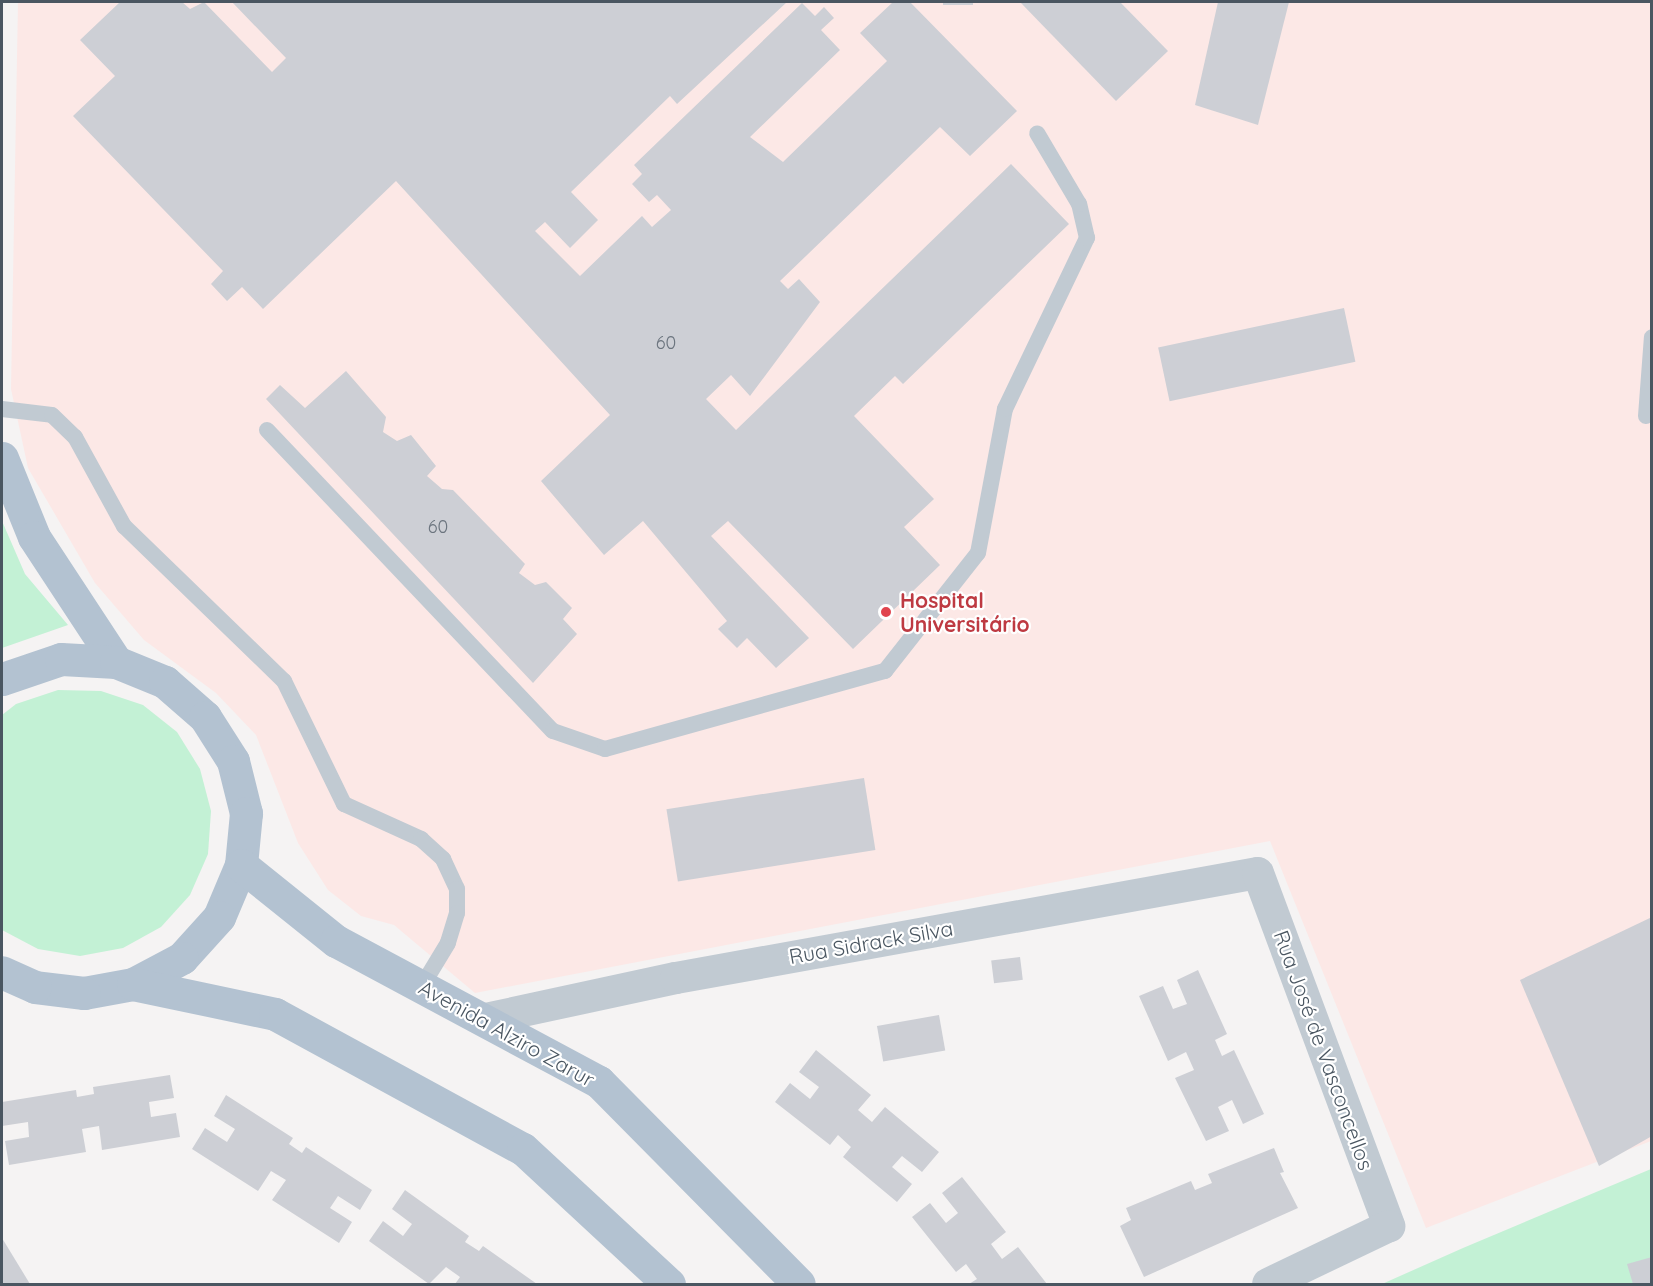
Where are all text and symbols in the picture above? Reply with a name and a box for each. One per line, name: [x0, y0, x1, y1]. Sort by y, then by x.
house number: 60: [656, 332, 676, 354]
house number: 60: [428, 516, 448, 538]
place label: Hospital Universitário: [900, 587, 1030, 637]
marker: Hospital Universitário: [877, 603, 895, 621]
street label: Rua Sidrack Silva: [787, 915, 955, 969]
street label: Rua José de Vasconcellos: [1269, 927, 1379, 1173]
street label: Avenida Alziro Zarur: [415, 974, 599, 1092]

